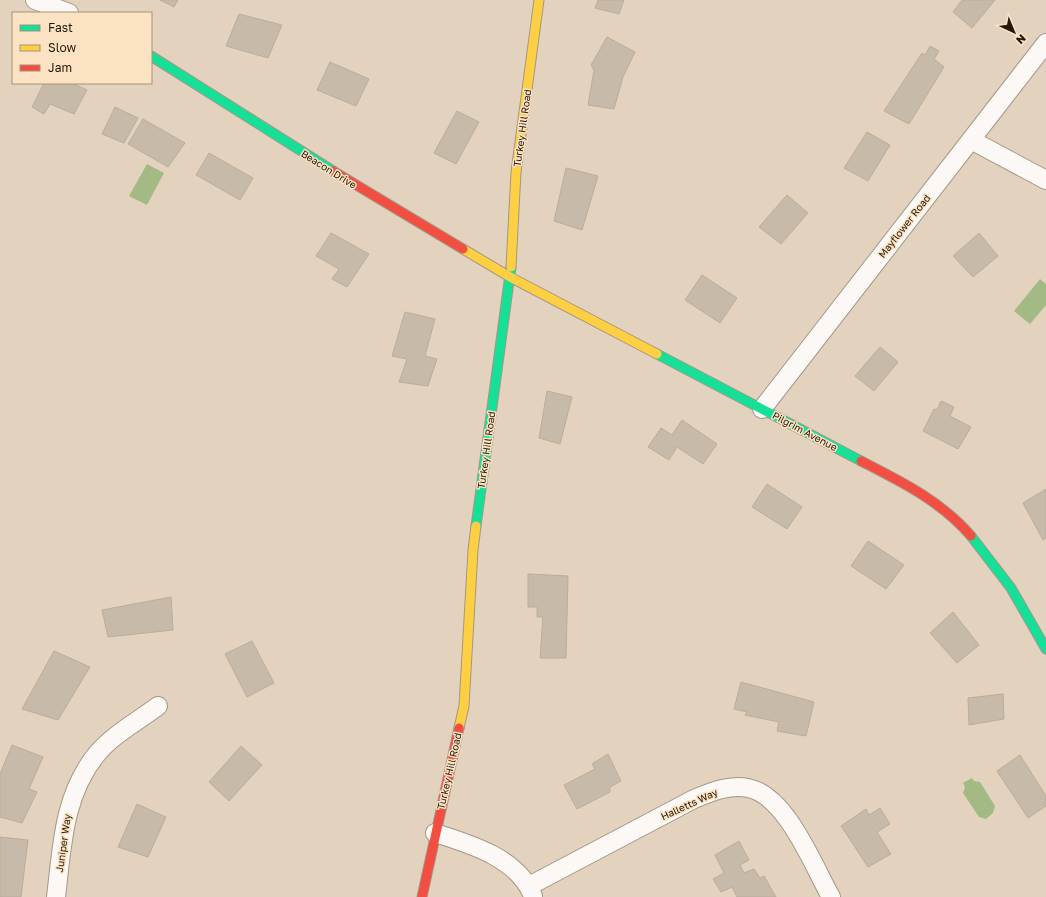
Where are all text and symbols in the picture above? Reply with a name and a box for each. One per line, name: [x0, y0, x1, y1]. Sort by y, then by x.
legend: [12, 12, 152, 84]
north arrow: [994, 12, 1034, 52]
text: Fast: [48, 20, 73, 35]
text: N: [1014, 32, 1029, 47]
text: Slow: [48, 40, 76, 55]
text: Jam: [48, 60, 72, 75]
street label: Turkey Hill Road: [511, 88, 533, 168]
street label: Beacon Drive: [299, 147, 359, 191]
street label: Mayflower Road: [876, 192, 932, 260]
street label: Pilgrim Avenue: [771, 409, 840, 453]
street label: Turkey Hill Road: [475, 410, 497, 490]
street label: Turkey Hill Road: [434, 732, 464, 810]
street label: Halletts Way: [659, 785, 720, 822]
street label: Juniper Way: [53, 813, 73, 873]

